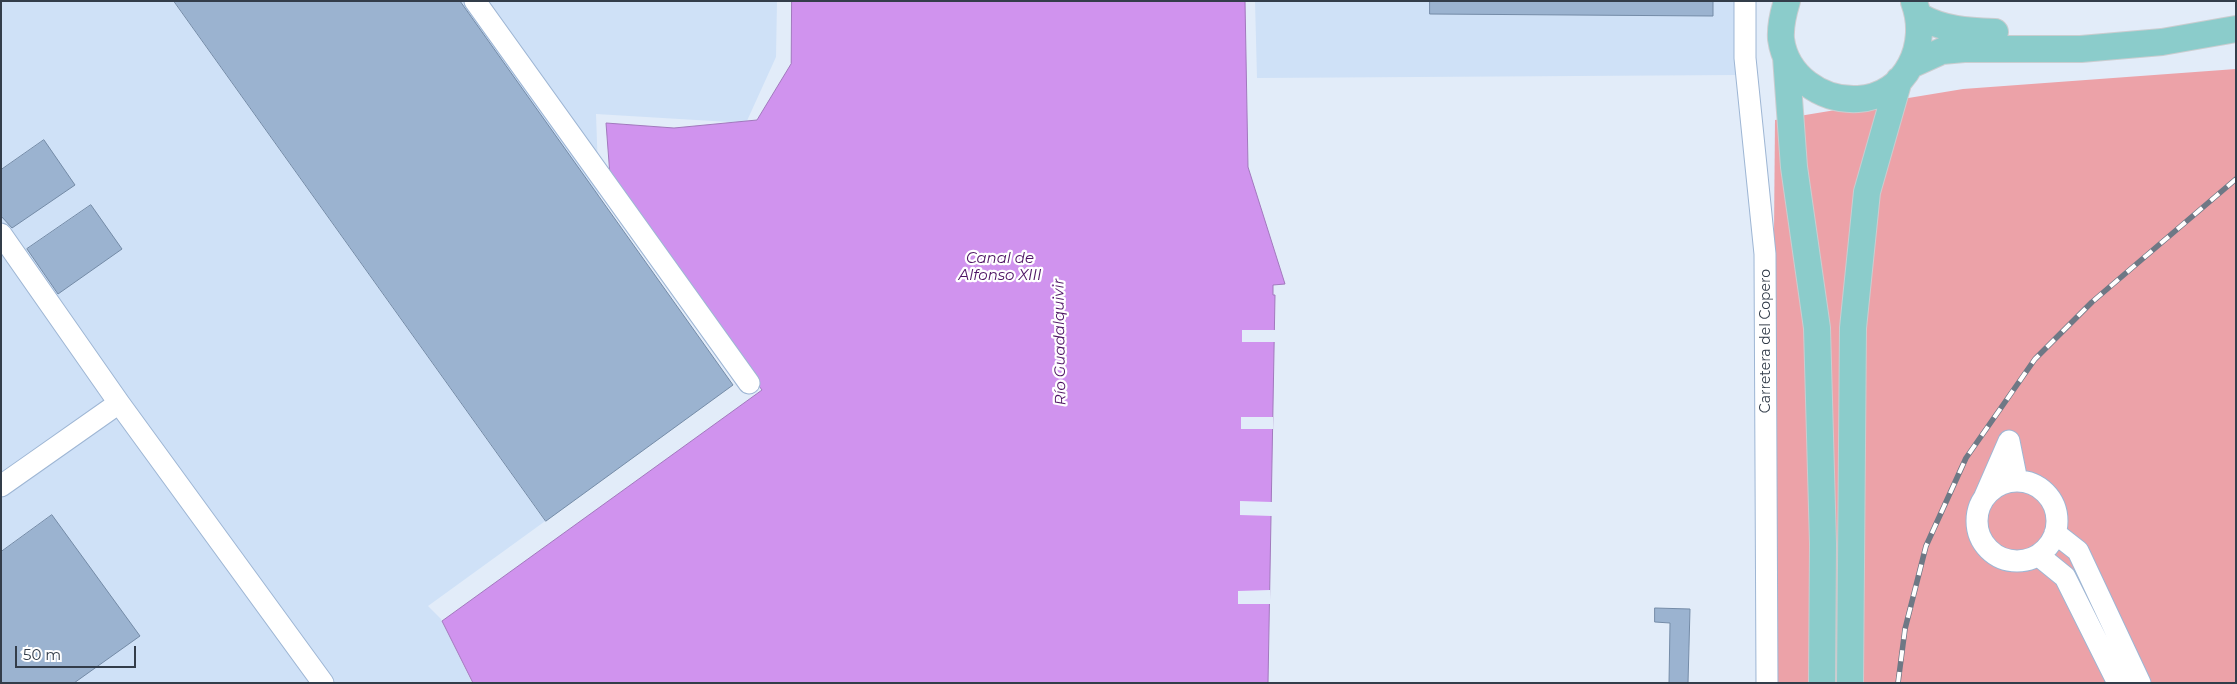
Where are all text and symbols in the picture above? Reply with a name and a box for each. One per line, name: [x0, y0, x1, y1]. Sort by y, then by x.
water label: Canal de Alfonso XIII: [958, 250, 1042, 285]
street label: Carretera del Copero: [1758, 269, 1774, 413]
water label: Río Guadalquivir: [1050, 278, 1070, 406]
scale bar: [18, 636, 139, 668]
text: 50 m: [23, 645, 61, 664]

